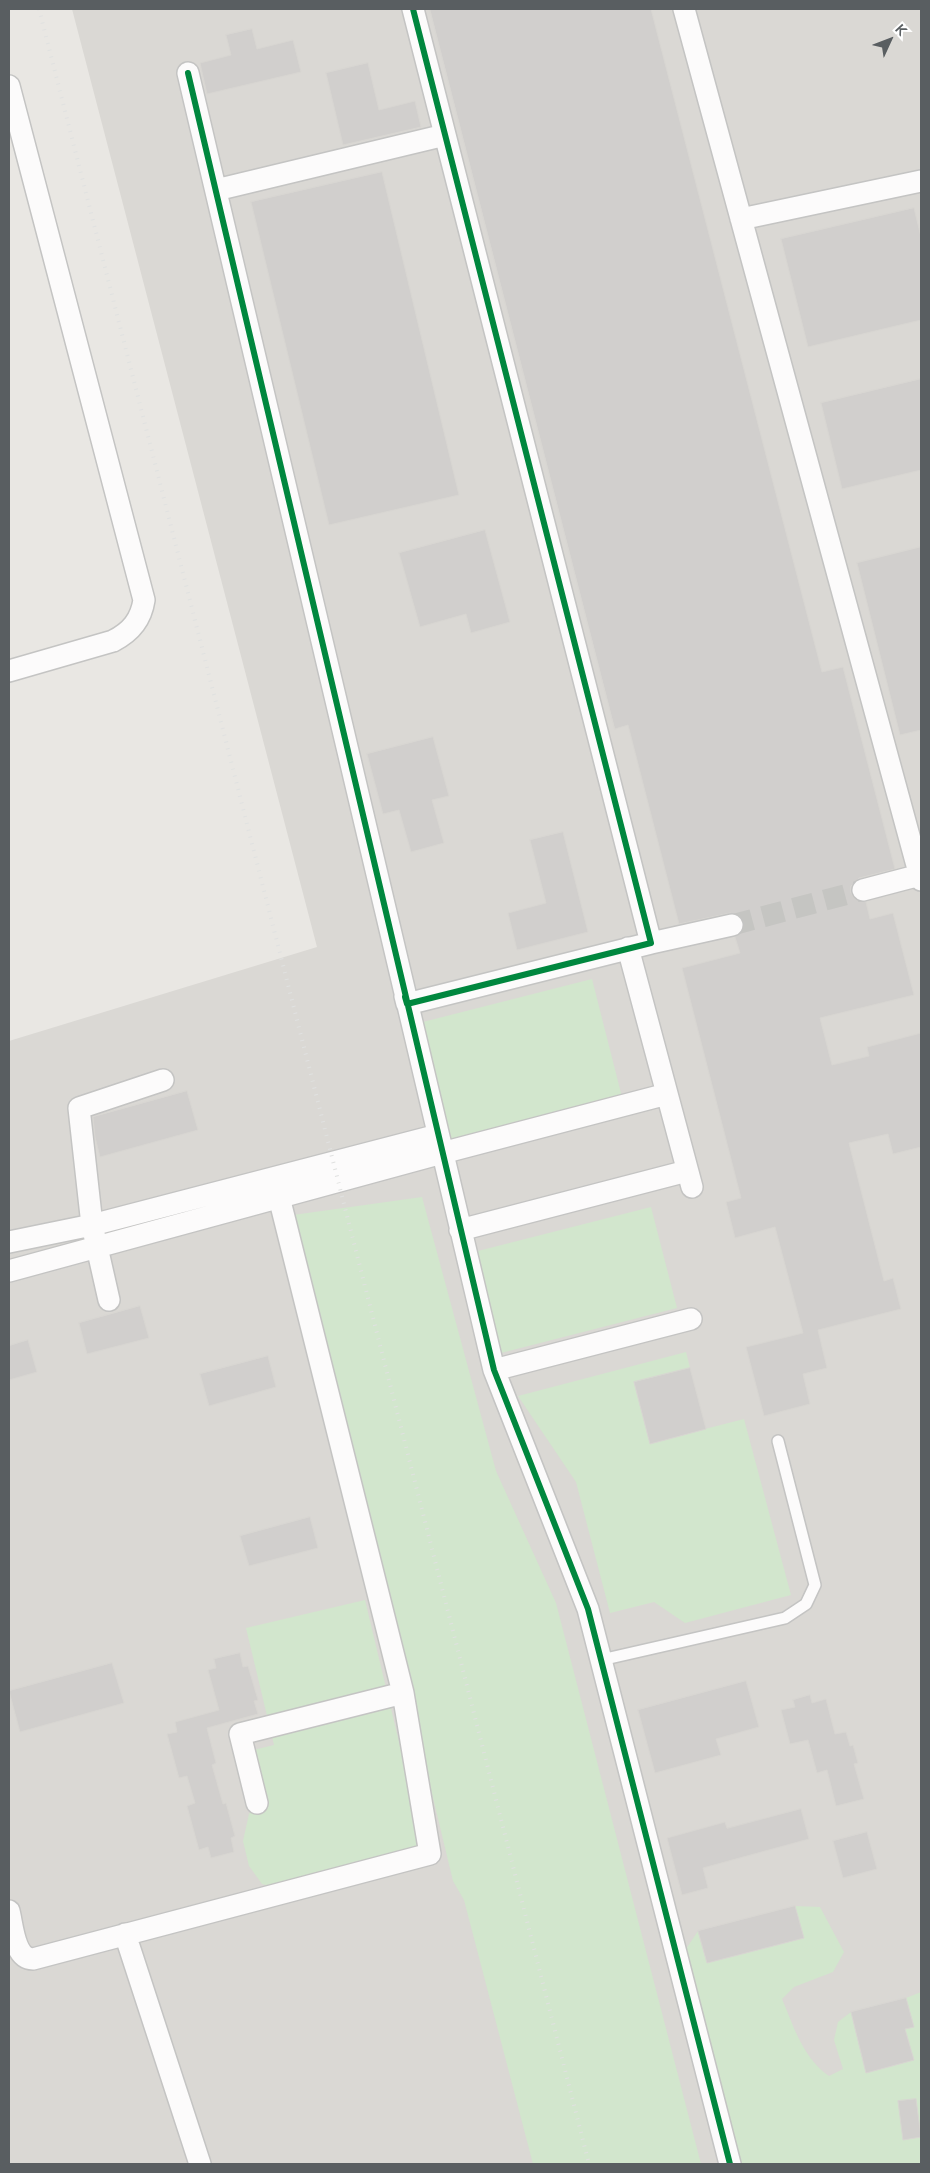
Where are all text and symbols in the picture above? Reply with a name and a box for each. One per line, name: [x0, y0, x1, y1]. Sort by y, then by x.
north arrow: [865, 15, 915, 65]
text: K: [891, 20, 911, 39]

